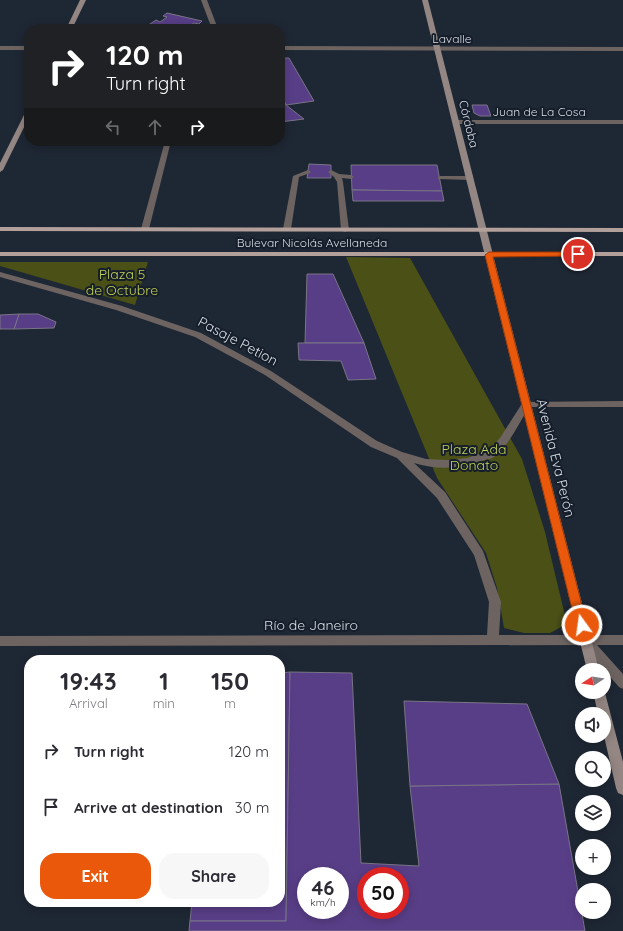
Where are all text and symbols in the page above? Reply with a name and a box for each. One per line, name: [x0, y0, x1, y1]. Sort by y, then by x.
street label: Lavalle: [432, 31, 472, 46]
text: 120 m: [106, 37, 184, 72]
icon: right: [40, 40, 92, 92]
text: Turn right: [106, 72, 186, 95]
street label: Córdoba: [456, 99, 482, 149]
street label: Juan de La Cosa: [492, 104, 586, 119]
icon: left: [102, 116, 124, 138]
icon: ahead: [144, 116, 166, 138]
icon: right: [186, 116, 208, 138]
street label: Bulevar Nicolás Avellaneda: [237, 235, 387, 250]
pin: [561, 237, 595, 271]
icon: arrive: [567, 243, 589, 265]
park label: Plaza 5 de Octubre: [86, 265, 158, 299]
street label: Pasaje Petion: [195, 312, 281, 370]
street label: Avenida Eva Perón: [533, 397, 579, 519]
park label: Plaza Ada Donato: [441, 440, 507, 474]
position arrow: [561, 604, 603, 646]
street label: Río de Janeiro: [264, 616, 358, 634]
north arrow: [575, 663, 611, 699]
map controls: [575, 663, 611, 919]
text: 19:43: [60, 666, 117, 696]
text: 1: [159, 666, 168, 696]
text: 150: [211, 666, 249, 696]
text: Arrival: [69, 695, 108, 711]
text: min: [153, 695, 175, 711]
text: m: [224, 695, 236, 711]
button: sound: [575, 707, 611, 743]
icon: right: [40, 740, 62, 762]
text: Turn right: [74, 742, 145, 761]
text: 120 m: [228, 742, 269, 761]
button: search: [575, 751, 611, 787]
button: layers: [575, 795, 611, 831]
icon: arrive: [40, 796, 62, 818]
text: Arrive at destination: [74, 798, 223, 817]
text: 30 m: [235, 798, 269, 817]
button: +: [575, 839, 611, 875]
button: Exit: [40, 853, 151, 899]
button: Share: [159, 853, 269, 899]
speed limit sign: 50: [357, 867, 409, 919]
text: 46: [312, 875, 334, 900]
button: −: [575, 883, 611, 919]
text: km/h: [310, 896, 336, 909]

